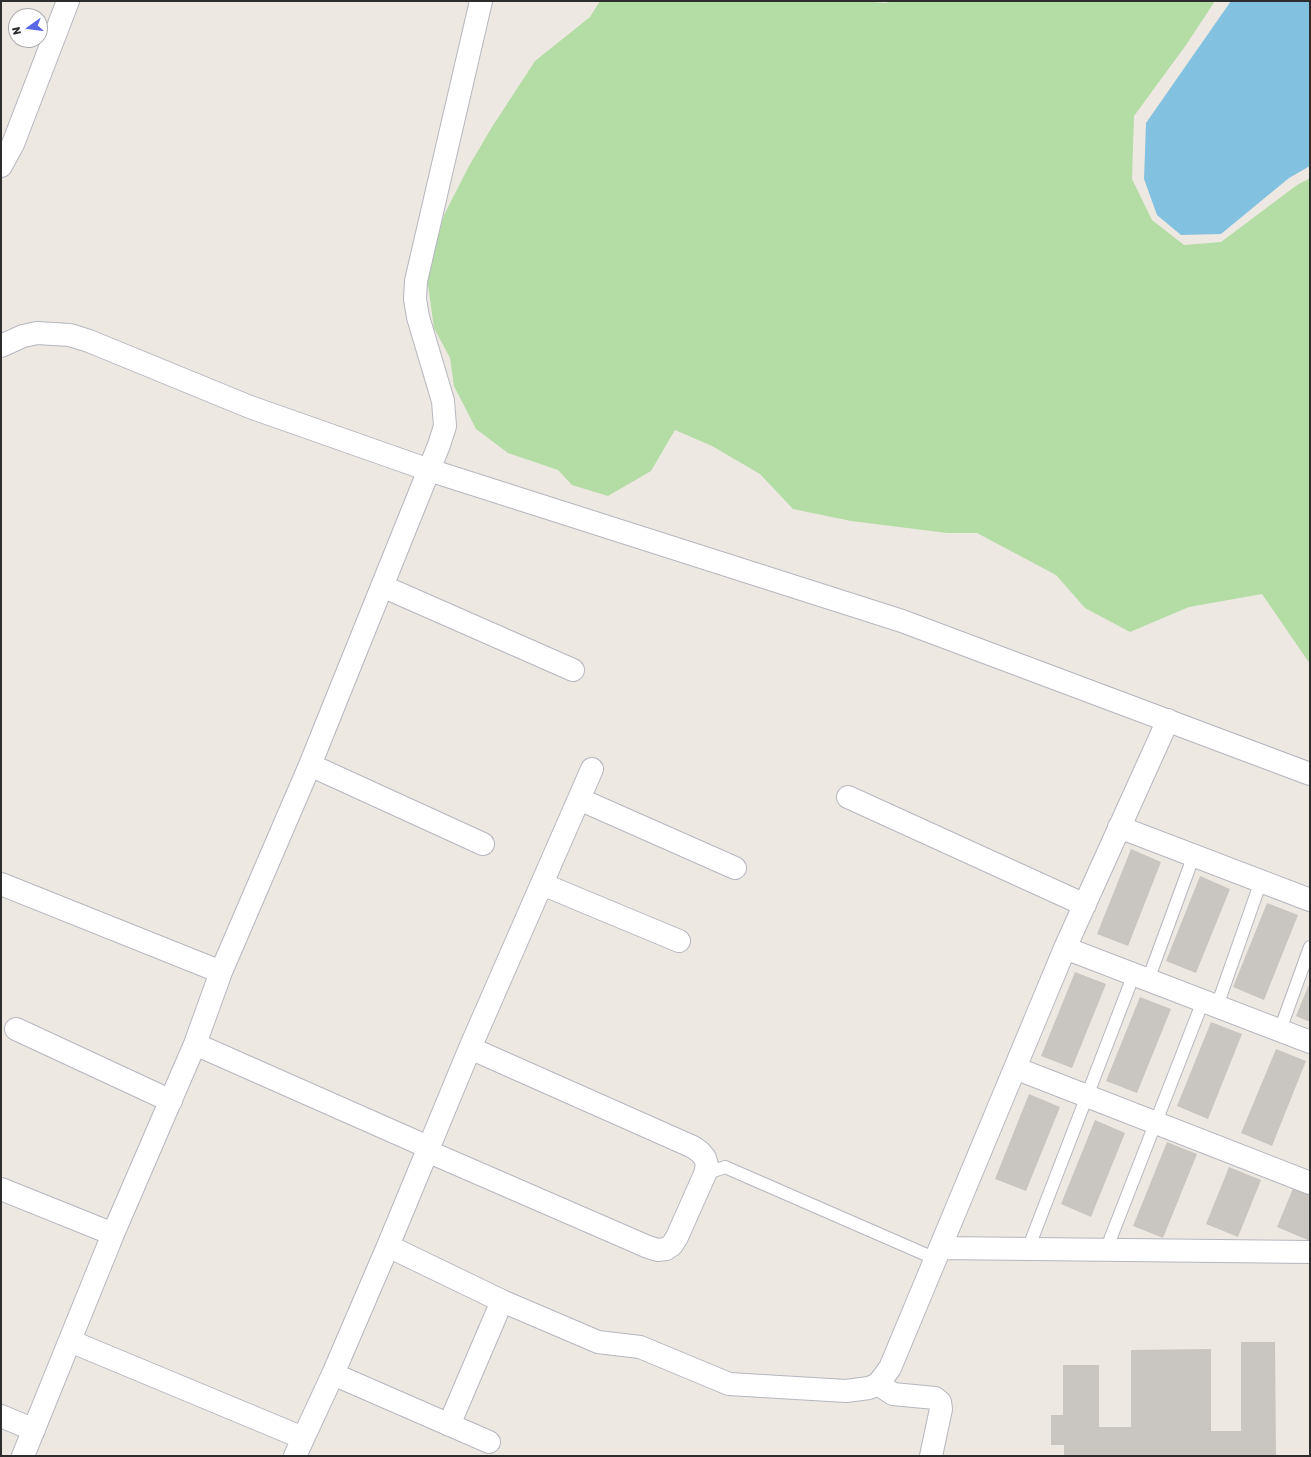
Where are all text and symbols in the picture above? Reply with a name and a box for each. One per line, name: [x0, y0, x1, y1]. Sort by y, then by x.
north arrow: [8, 8, 48, 48]
text: N: [10, 25, 24, 36]

